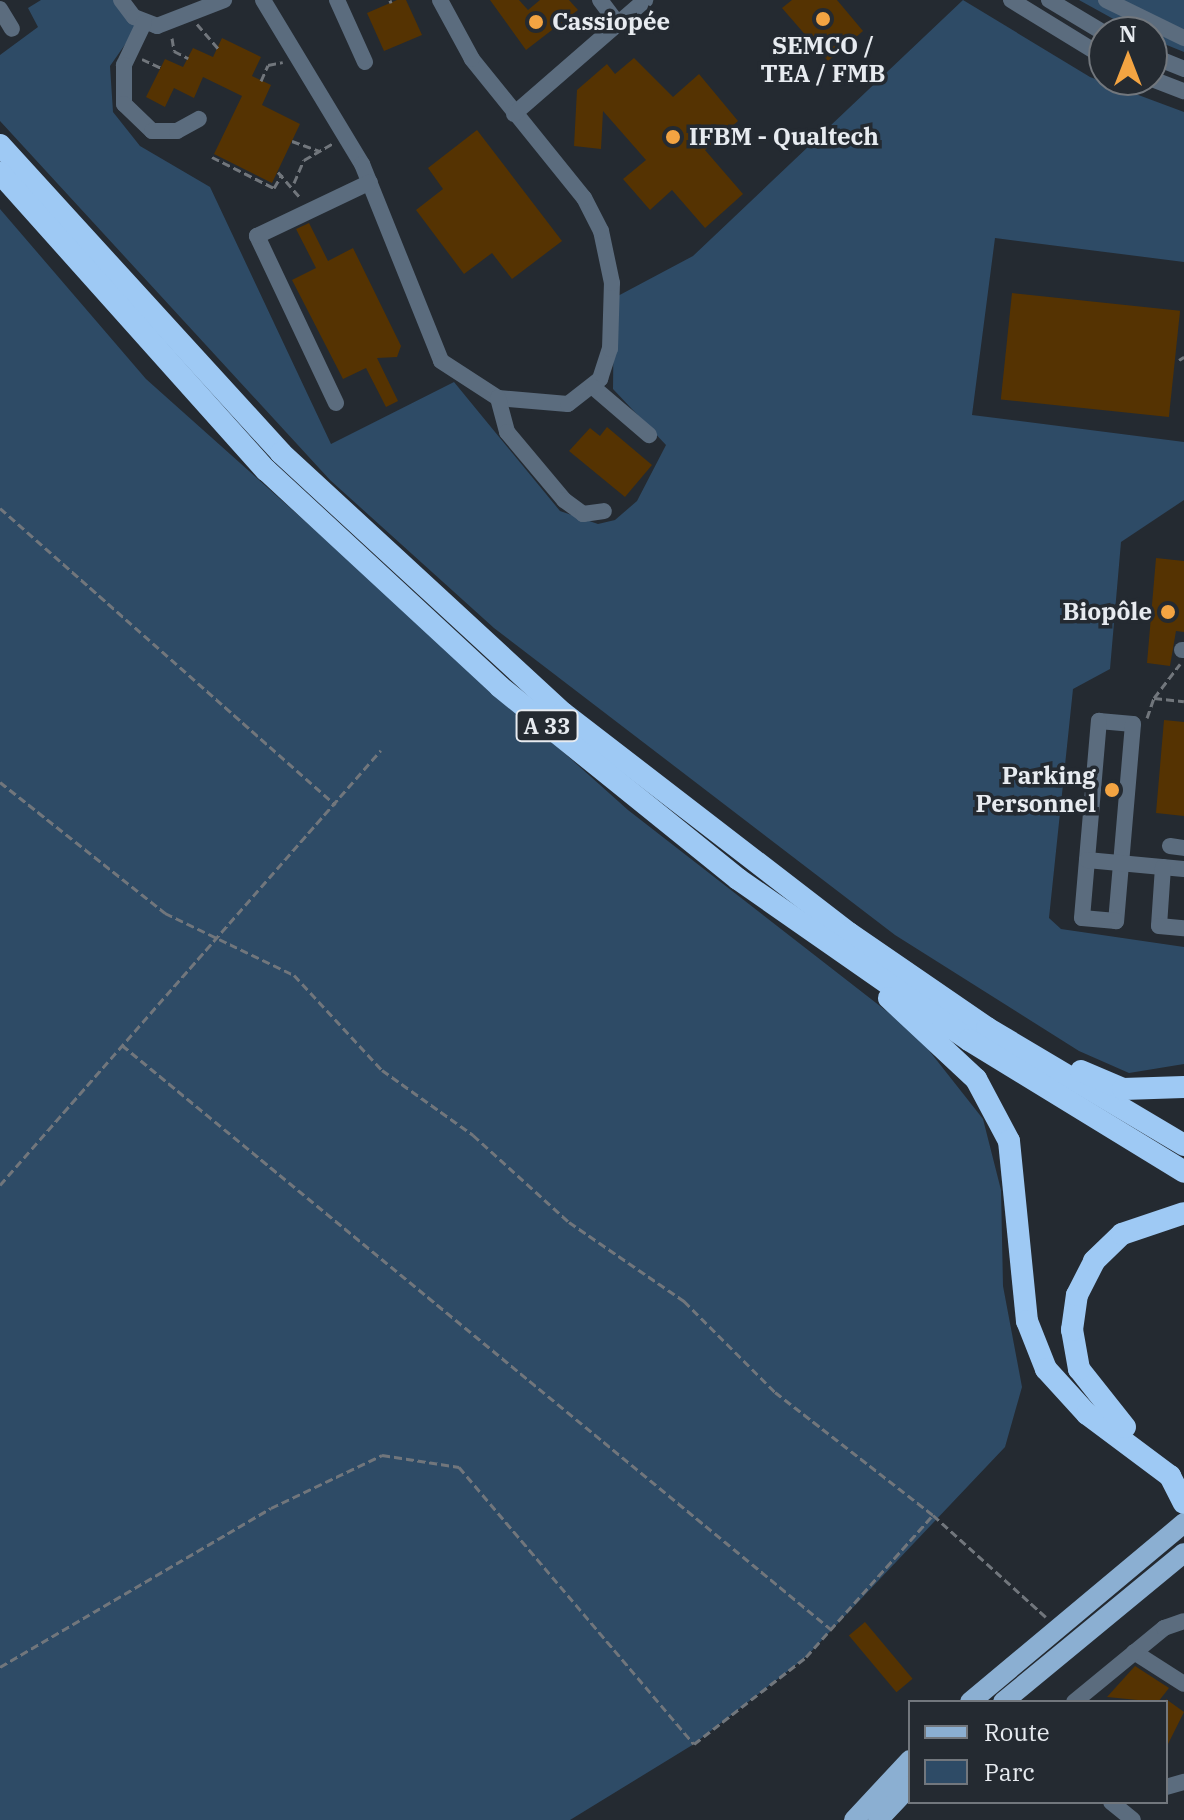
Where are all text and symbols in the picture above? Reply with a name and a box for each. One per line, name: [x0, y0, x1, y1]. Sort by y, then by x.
place label: Cassiopée: [552, 8, 670, 36]
marker: SEMCO / TEA / FMB: [814, 10, 832, 28]
marker: Cassiopée: [527, 13, 545, 31]
north arrow: [1088, 16, 1168, 96]
text: N: [1119, 19, 1137, 48]
place label: SEMCO / TEA / FMB: [761, 32, 885, 88]
place label: IFBM - Qualtech: [689, 123, 879, 151]
marker: IFBM - Qualtech: [664, 128, 682, 146]
place label: Biopôle: [1062, 598, 1152, 626]
marker: Biopôle: [1159, 603, 1177, 621]
road number: A 33: [515, 708, 579, 744]
place label: Parking Personnel: [975, 762, 1096, 818]
marker: Parking Personnel: [1103, 781, 1121, 799]
legend: [908, 1700, 1168, 1804]
text: Route: [984, 1716, 1050, 1748]
text: Parc: [984, 1756, 1035, 1788]

